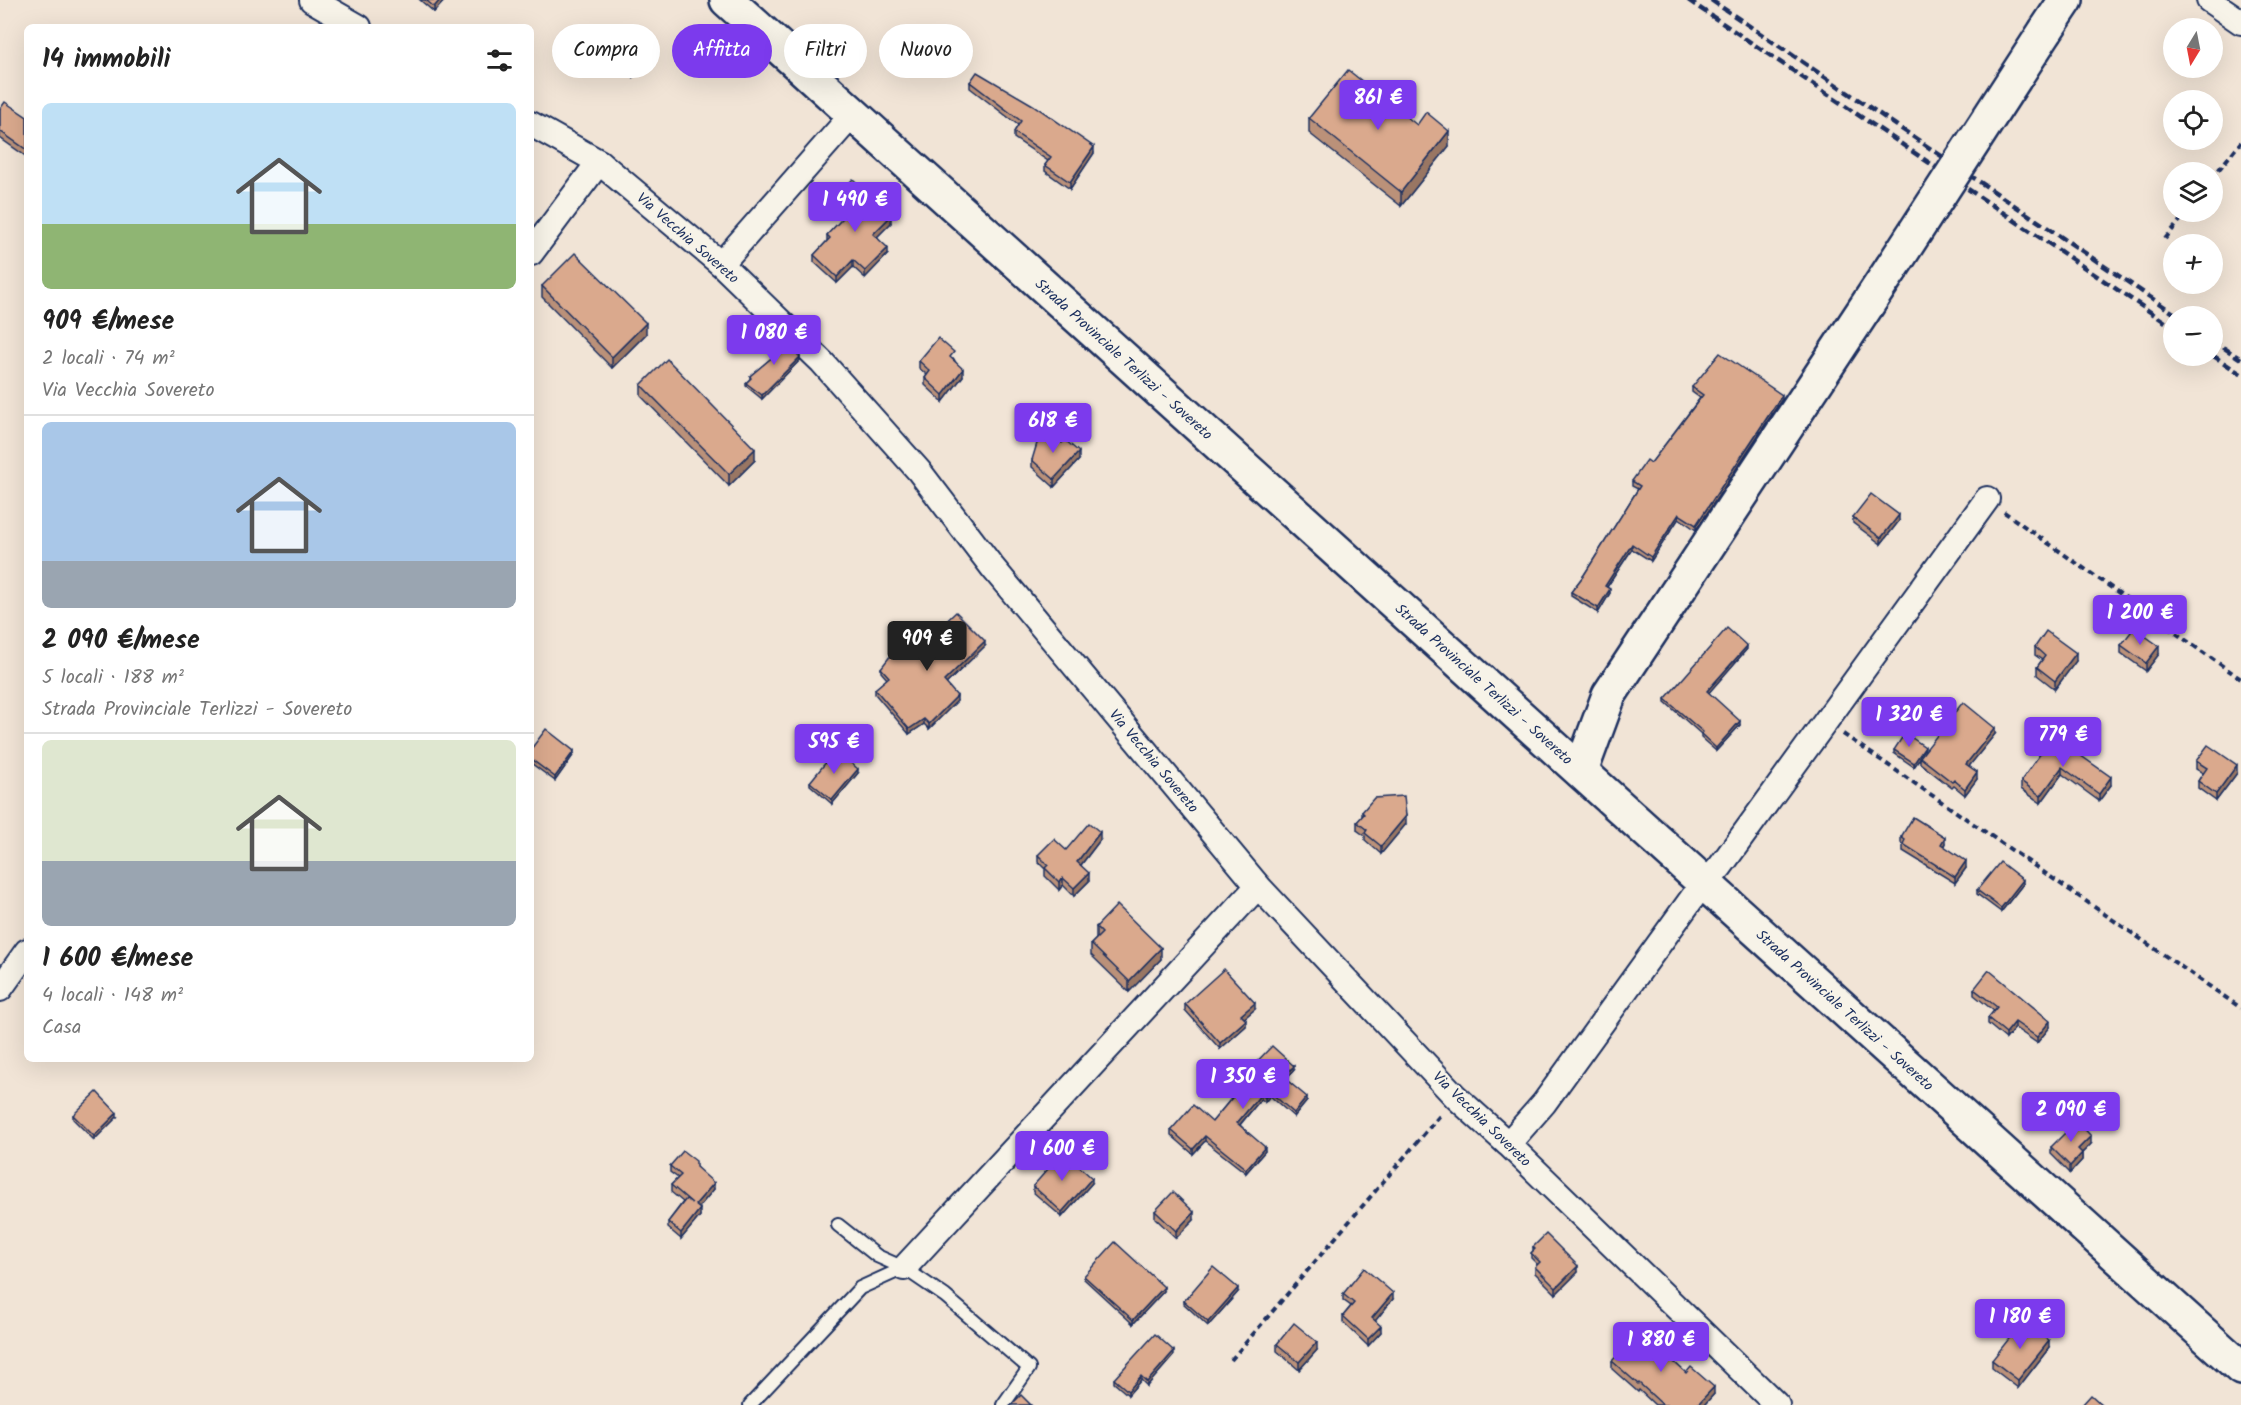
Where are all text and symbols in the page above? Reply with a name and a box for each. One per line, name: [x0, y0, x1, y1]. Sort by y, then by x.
north arrow: [2163, 18, 2223, 78]
map controls: [2163, 18, 2223, 366]
chip: Compra: [552, 24, 660, 78]
chip: Affitta: [672, 24, 772, 78]
chip: Filtri: [784, 24, 867, 78]
chip: Nuovo: [879, 24, 973, 78]
text: 14 immobili: [42, 39, 170, 81]
icon: filters: [483, 44, 516, 77]
pin: 861 €: [1336, 80, 1420, 131]
text: 861 €: [1353, 83, 1403, 115]
button: locate: [2163, 90, 2223, 150]
icon: home: [225, 142, 333, 250]
button: layers: [2163, 162, 2223, 222]
pin: 1 490 €: [800, 182, 910, 233]
text: 1 490 €: [822, 185, 888, 217]
street label: Via Vecchia Sovereto: [631, 187, 744, 290]
button: +: [2163, 234, 2223, 294]
street label: Strada Provinciale Terlizzi - Sovereto: [1029, 273, 1218, 447]
text: 909 €/mese: [42, 301, 174, 343]
button: −: [2163, 306, 2223, 366]
pin: 1 080 €: [719, 315, 829, 366]
text: 1 080 €: [741, 318, 807, 350]
text: 2 locali · 74 m²: [42, 343, 175, 375]
text: Via Vecchia Sovereto: [42, 375, 215, 407]
pin: 618 €: [1011, 403, 1095, 454]
text: 618 €: [1028, 406, 1078, 438]
icon: home: [225, 461, 333, 569]
pin: 1 200 €: [2085, 595, 2195, 646]
street label: Strada Provinciale Terlizzi - Sovereto: [1389, 598, 1578, 772]
text: 1 200 €: [2107, 598, 2173, 630]
text: 2 090 €/mese: [42, 620, 200, 662]
pin: 909 €: [885, 621, 969, 672]
text: 909 €: [902, 624, 952, 656]
text: 5 locali · 188 m²: [42, 662, 184, 694]
text: Strada Provinciale Terlizzi - Sovereto: [42, 694, 352, 726]
pin: 1 320 €: [1854, 697, 1964, 748]
text: 1 320 €: [1876, 700, 1942, 732]
street label: Via Vecchia Sovereto: [1102, 704, 1204, 819]
pin: 779 €: [2021, 717, 2105, 768]
text: 779 €: [2038, 720, 2088, 752]
pin: 595 €: [792, 724, 876, 775]
text: 595 €: [809, 727, 859, 759]
icon: home: [225, 779, 333, 887]
street label: Strada Provinciale Terlizzi - Sovereto: [1750, 924, 1939, 1098]
text: 1 600 €/mese: [42, 938, 193, 980]
text: 4 locali · 148 m²: [42, 980, 183, 1012]
text: Casa: [42, 1012, 81, 1044]
pin: 1 350 €: [1188, 1059, 1298, 1110]
text: 1 350 €: [1210, 1062, 1276, 1094]
street label: Via Vecchia Sovereto: [1426, 1066, 1536, 1173]
pin: 2 090 €: [2016, 1092, 2126, 1143]
text: 2 090 €: [2036, 1095, 2106, 1127]
pin: 1 600 €: [1007, 1131, 1117, 1182]
text: 1 600 €: [1029, 1134, 1095, 1166]
pin: 1 180 €: [1965, 1299, 2075, 1350]
text: 1 180 €: [1989, 1302, 2051, 1334]
pin: 1 880 €: [1606, 1322, 1716, 1373]
text: 1 880 €: [1627, 1325, 1695, 1357]

